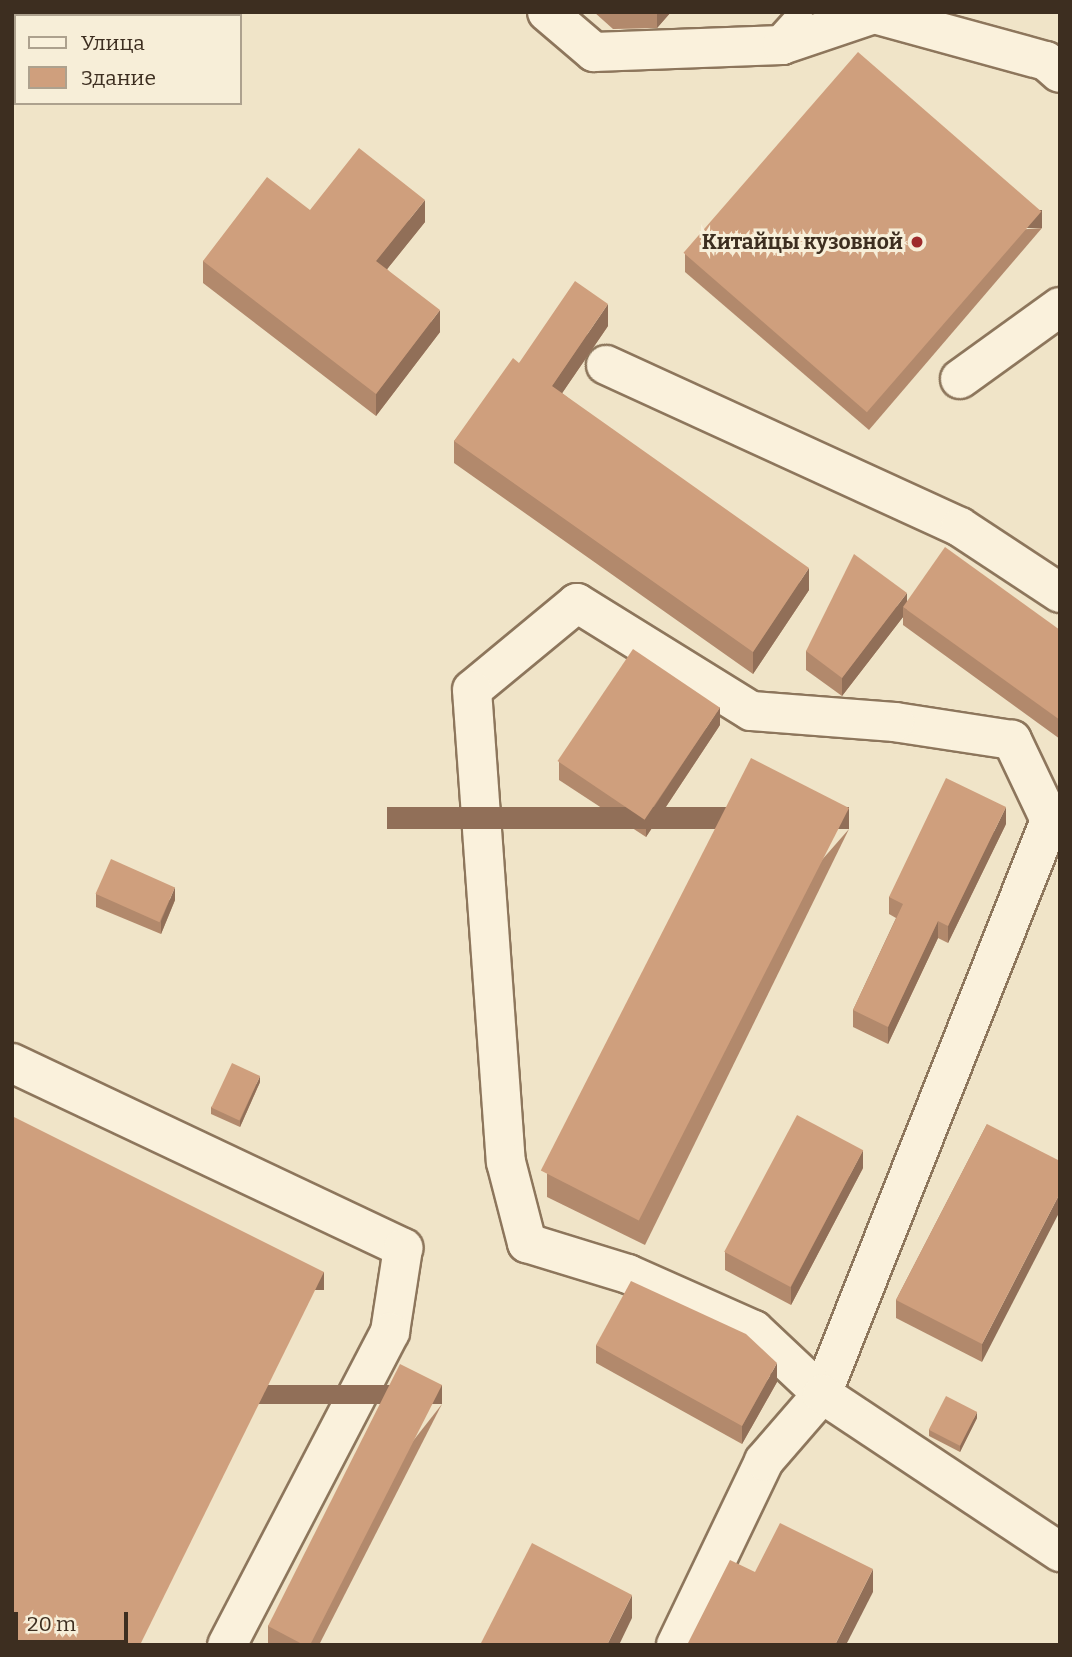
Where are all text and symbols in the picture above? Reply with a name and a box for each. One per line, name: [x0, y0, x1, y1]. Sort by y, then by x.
legend: [14, 14, 242, 105]
text: Улица: [81, 30, 145, 56]
text: Здание: [81, 65, 156, 91]
place label: Китайцы кузовной: [702, 229, 903, 255]
marker: Китайцы кузовной: [909, 234, 925, 250]
scale bar: [18, 1598, 131, 1642]
text: 20 m: [27, 1611, 76, 1637]

